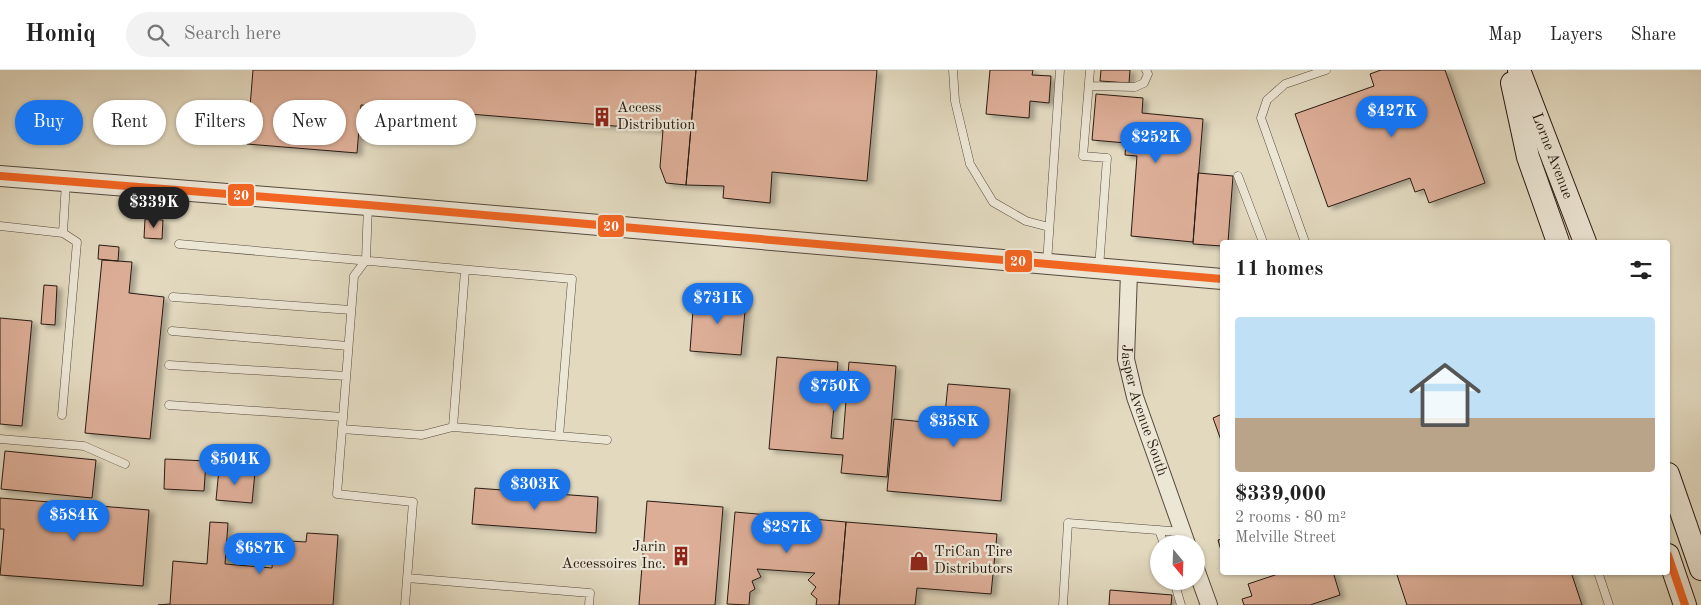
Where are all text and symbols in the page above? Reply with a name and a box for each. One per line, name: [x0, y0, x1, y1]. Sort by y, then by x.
search box: [126, 12, 476, 57]
icon: search: [144, 21, 172, 49]
text: Homiq: [25, 23, 96, 47]
text: Search here: [184, 25, 281, 44]
text: Map: [1488, 26, 1522, 44]
text: Layers: [1550, 26, 1602, 44]
text: Share: [1630, 26, 1676, 44]
pin: $427K: [1357, 96, 1427, 138]
chip: Buy: [15, 100, 83, 145]
chip: Rent: [93, 100, 166, 145]
chip: Filters: [176, 100, 263, 145]
chip: New: [273, 100, 346, 145]
chip: Apartment: [356, 100, 476, 145]
place label: Access Distribution: [617, 101, 695, 133]
text: $427K: [1367, 104, 1417, 120]
building icon: Access Distribution: [591, 106, 613, 128]
street label: Lorne Avenue: [1529, 111, 1575, 201]
pin: $252K: [1121, 122, 1191, 164]
text: $252K: [1131, 130, 1181, 146]
line badge: 20: [227, 183, 255, 207]
pin: $339K: [119, 186, 189, 229]
text: 20: [233, 189, 249, 203]
text: $339K: [129, 195, 179, 211]
line badge: 20: [597, 214, 625, 238]
text: 20: [603, 220, 619, 234]
line badge: 20: [1004, 249, 1033, 273]
text: 20: [1010, 255, 1026, 269]
icon: filters: [1627, 256, 1655, 284]
text: 11 homes: [1235, 259, 1323, 280]
pin: $731K: [683, 282, 753, 325]
text: $731K: [693, 291, 743, 307]
street label: Jasper Avenue South: [1118, 344, 1170, 478]
icon: home: [1400, 350, 1490, 440]
pin: $750K: [800, 370, 870, 413]
text: $750K: [810, 379, 860, 395]
pin: $358K: [919, 406, 989, 448]
text: $358K: [929, 414, 979, 430]
pin: $504K: [200, 444, 270, 486]
text: $504K: [210, 452, 260, 468]
pin: $303K: [500, 468, 570, 511]
text: $303K: [510, 477, 560, 493]
text: $339,000: [1235, 484, 1326, 505]
pin: $584K: [39, 500, 109, 542]
text: $584K: [49, 508, 99, 524]
text: 2 rooms · 80 m²: [1235, 510, 1346, 526]
pin: $287K: [752, 512, 822, 554]
text: $287K: [762, 520, 812, 536]
text: Melville Street: [1235, 530, 1336, 546]
pin: $687K: [225, 532, 295, 575]
north arrow: [1150, 535, 1205, 590]
map controls: [1150, 535, 1205, 590]
place label: Jarin Accessoires Inc.: [562, 540, 666, 572]
text: $687K: [235, 541, 285, 557]
building icon: Jarin Accessoires Inc.: [670, 545, 692, 567]
place label: TriCan Tire Distributors: [934, 545, 1013, 577]
shop icon: TriCan Tire Distributors: [908, 550, 930, 572]

